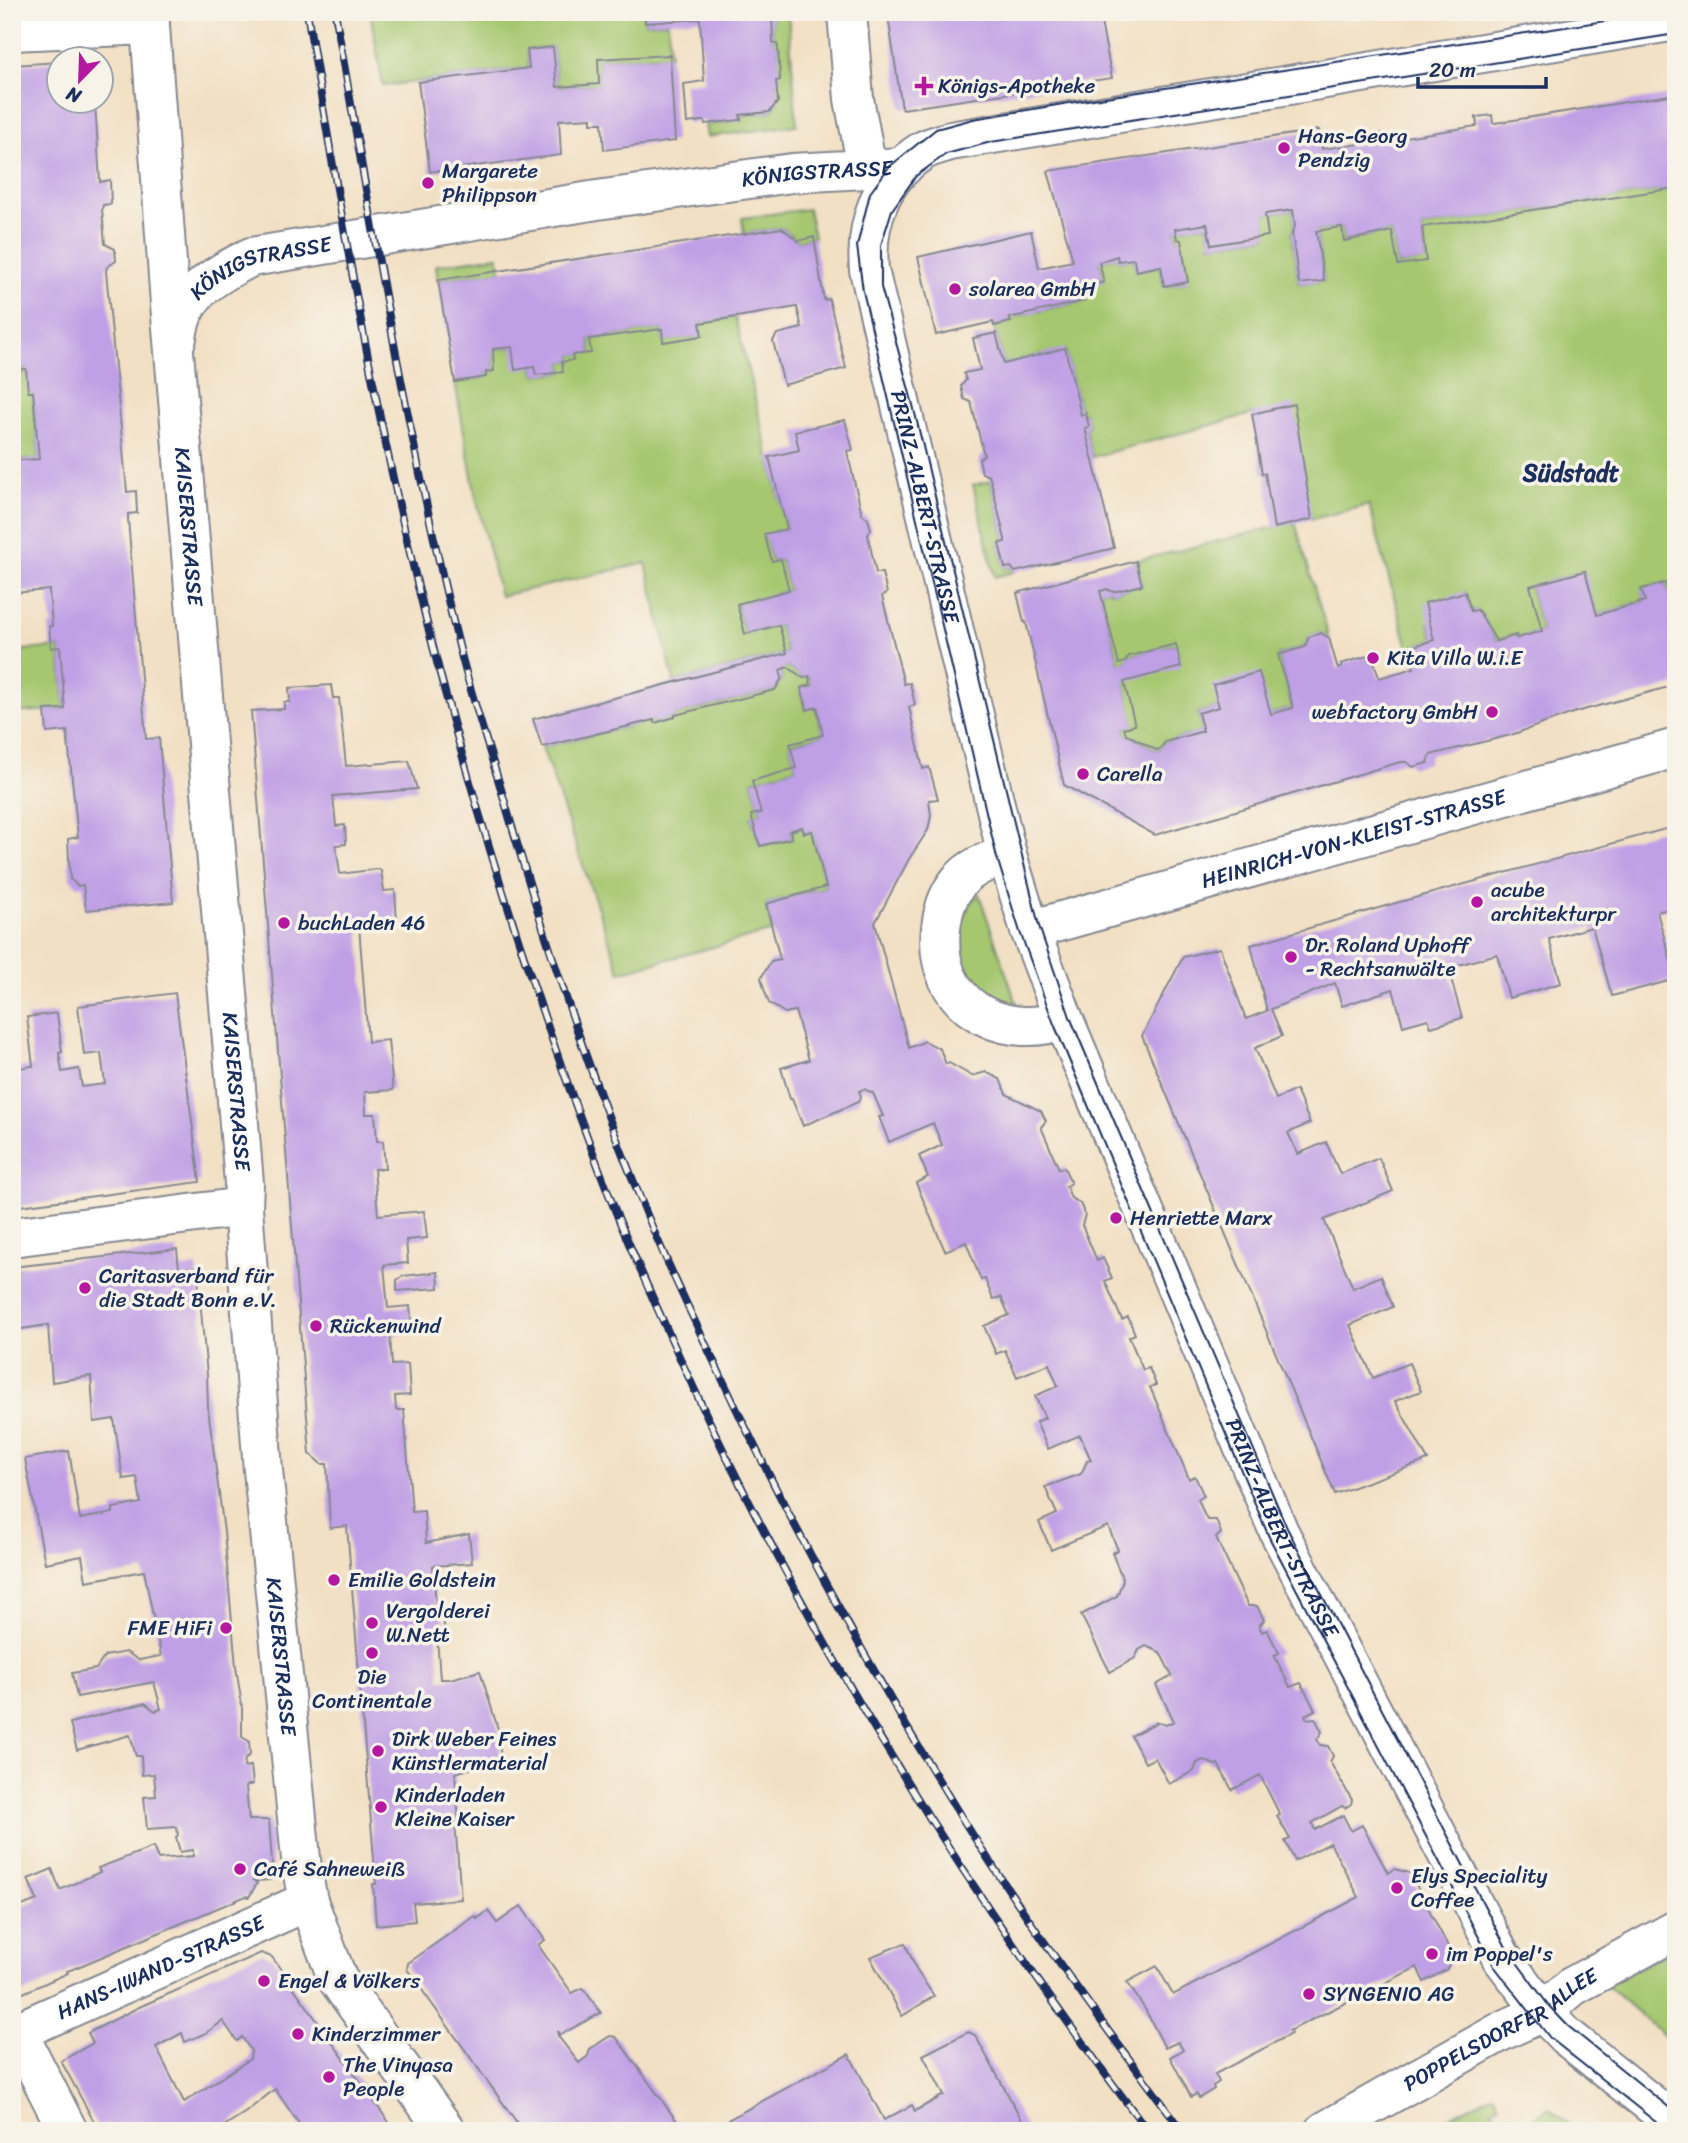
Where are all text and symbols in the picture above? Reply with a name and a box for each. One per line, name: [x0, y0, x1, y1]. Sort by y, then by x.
north arrow: [46, 46, 116, 116]
scale bar: [1418, 46, 1546, 90]
text: 20 m: [1429, 51, 1476, 89]
place label: Königs-Apotheke: [938, 67, 1095, 105]
text: N: [60, 77, 87, 113]
marker: Königs-Apotheke: [916, 78, 932, 94]
place label: Hans-Georg Pendzig: [1298, 117, 1408, 179]
marker: Hans-Georg Pendzig: [1276, 140, 1292, 156]
street label: KÖNIGSTRASSE: [739, 149, 895, 199]
place label: Margarete Philippson: [442, 152, 538, 214]
marker: Margarete Philippson: [420, 175, 436, 191]
street label: KÖNIGSTRASSE: [180, 225, 335, 309]
place label: solarea GmbH: [968, 270, 1096, 308]
marker: solarea GmbH: [947, 281, 963, 297]
street label: PRINZ-ALBERT-STRASSE: [879, 386, 971, 629]
street label: KAISERSTRASSE: [163, 446, 214, 609]
district label: Südstadt: [1522, 452, 1620, 494]
place label: Kita Villa W.i.E: [1387, 639, 1524, 677]
marker: Kita Villa W.i.E: [1365, 650, 1381, 666]
place label: webfactory GmbH: [1312, 693, 1478, 731]
marker: webfactory GmbH: [1484, 704, 1500, 720]
place label: Carella: [1097, 755, 1163, 793]
marker: Carella: [1075, 766, 1091, 782]
street label: HEINRICH-VON-KLEIST-STRASSE: [1197, 778, 1512, 900]
place label: acube architekturpr: [1491, 871, 1617, 933]
marker: acube architekturpr: [1469, 894, 1485, 910]
place label: buchLaden 46: [298, 904, 426, 942]
marker: buchLaden 46: [276, 915, 292, 931]
place label: Dr. Roland Uphoff - Rechtsanwälte: [1305, 926, 1473, 988]
marker: Dr. Roland Uphoff - Rechtsanwälte: [1283, 949, 1299, 965]
street label: KAISERSTRASSE: [211, 1011, 262, 1174]
place label: Henriette Marx: [1130, 1199, 1272, 1237]
marker: Henriette Marx: [1108, 1210, 1124, 1226]
place label: Caritasverband für die Stadt Bonn e.V.: [99, 1257, 277, 1319]
marker: Caritasverband für die Stadt Bonn e.V.: [77, 1280, 93, 1296]
place label: Rückenwind: [330, 1307, 442, 1345]
marker: Rückenwind: [308, 1318, 324, 1334]
street label: PRINZ-ALBERT-STRASSE: [1214, 1412, 1350, 1645]
place label: Emilie Goldstein: [348, 1561, 496, 1599]
marker: Emilie Goldstein: [326, 1572, 342, 1588]
street label: KAISERSTRASSE: [255, 1575, 308, 1739]
place label: Vergolderei W.Nett: [386, 1592, 491, 1654]
place label: FME HiFi: [128, 1609, 213, 1647]
marker: Vergolderei W.Nett: [364, 1615, 380, 1631]
marker: FME HiFi: [218, 1620, 234, 1636]
marker: Die Continentale: [364, 1645, 380, 1661]
place label: Die Continentale: [312, 1658, 432, 1720]
place label: Dirk Weber Feines Künstlermaterial: [392, 1720, 557, 1782]
marker: Dirk Weber Feines Künstlermaterial: [370, 1743, 386, 1759]
place label: Kinderladen Kleine Kaiser: [395, 1776, 515, 1838]
marker: Kinderladen Kleine Kaiser: [373, 1799, 389, 1815]
place label: Café Sahneweiß: [254, 1850, 405, 1888]
place label: Elys Speciality Coffee: [1411, 1857, 1547, 1919]
marker: Café Sahneweiß: [232, 1861, 248, 1877]
marker: Elys Speciality Coffee: [1389, 1880, 1405, 1896]
street label: HANS-IWAND-STRASSE: [50, 1903, 272, 2031]
place label: im Poppel's: [1446, 1935, 1553, 1973]
marker: im Poppel's: [1424, 1946, 1440, 1962]
street label: POPPELSDORFER ALLEE: [1396, 1956, 1606, 2102]
place label: Engel & Völkers: [278, 1962, 420, 2000]
marker: Engel & Völkers: [256, 1973, 272, 1989]
place label: SYNGENIO AG: [1323, 1975, 1455, 2013]
marker: SYNGENIO AG: [1301, 1986, 1317, 2002]
place label: Kinderzimmer: [312, 2015, 441, 2053]
marker: Kinderzimmer: [290, 2026, 306, 2042]
place label: The Vinyasa People: [343, 2046, 453, 2108]
marker: The Vinyasa People: [321, 2069, 337, 2085]

